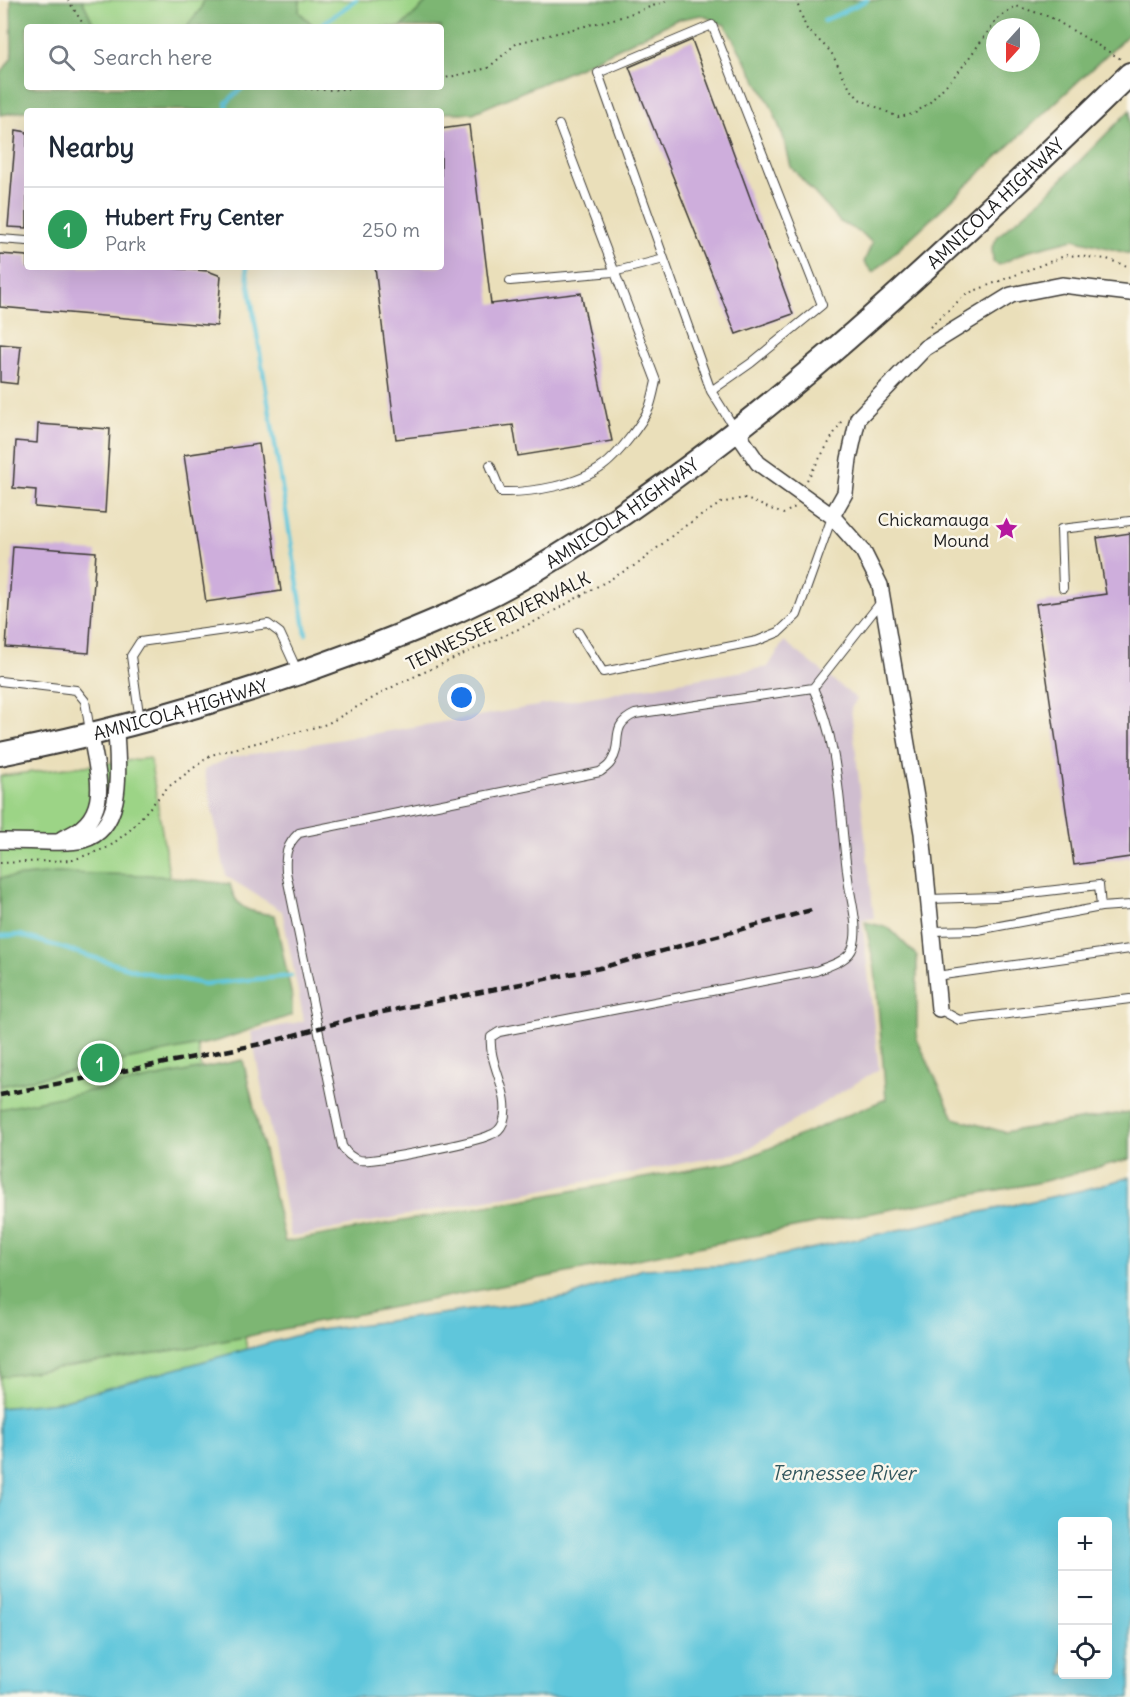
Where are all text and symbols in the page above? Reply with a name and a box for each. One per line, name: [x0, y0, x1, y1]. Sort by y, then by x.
north arrow: [986, 18, 1040, 72]
search box: [24, 24, 444, 90]
icon: search: [45, 41, 78, 74]
text: Search here: [93, 43, 212, 71]
text: Nearby: [48, 131, 134, 164]
street label: AMNICOLA HIGHWAY: [922, 132, 1069, 273]
text: Hubert Fry Center: [105, 203, 284, 231]
text: 1: [64, 217, 71, 242]
text: 250 m: [362, 217, 420, 242]
text: Park: [105, 231, 146, 256]
street label: AMNICOLA HIGHWAY: [541, 452, 703, 573]
place label: Chickamauga Mound: [878, 508, 989, 552]
place icon: Chickamauga Mound: [994, 516, 1020, 542]
street label: TENNESSEE RIVERWALK: [402, 566, 594, 676]
street label: AMNICOLA HIGHWAY: [91, 673, 271, 745]
your location: [447, 683, 476, 712]
pin: 1: [80, 1040, 120, 1086]
water label: Tennessee River: [771, 1460, 918, 1485]
map controls: [1058, 1517, 1112, 1679]
button: +: [1058, 1517, 1112, 1571]
button: −: [1058, 1571, 1112, 1625]
button: locate: [1058, 1625, 1112, 1679]

